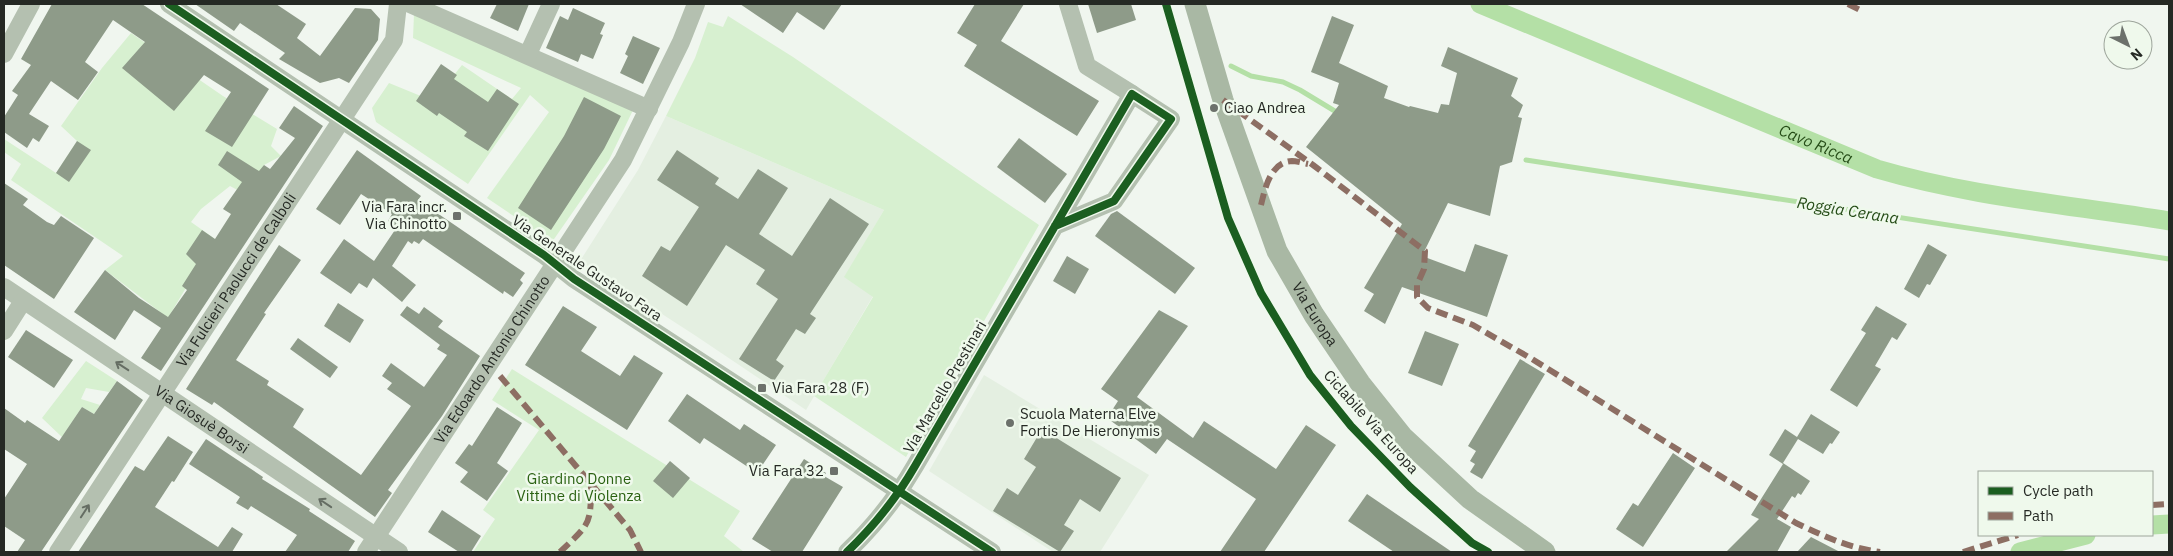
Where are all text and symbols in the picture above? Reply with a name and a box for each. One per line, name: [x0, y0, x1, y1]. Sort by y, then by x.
north arrow: [2103, 20, 2153, 70]
text: N: [2127, 45, 2146, 65]
place label: Ciao Andrea: [1224, 98, 1306, 117]
marker: Ciao Andrea: [1208, 102, 1220, 114]
water label: Cavo Ricca: [1776, 120, 1856, 168]
street label: Via Fulcieri Paolucci de Calboli: [172, 189, 300, 371]
water label: Roggia Cerana: [1796, 192, 1900, 228]
place label: Via Fara incr. Via Chinotto: [362, 197, 447, 233]
marker: Via Fara incr. Via Chinotto: [451, 210, 463, 222]
street label: Via Generale Gustavo Fara: [509, 210, 666, 325]
street label: Via Edoardo Antonio Chinotto: [430, 272, 554, 447]
street label: Via Europa: [1288, 278, 1342, 350]
street label: Via Marcello Prestinari: [899, 317, 990, 457]
one-way arrow: [115, 360, 129, 371]
street label: Ciclabile Via Europa: [1320, 366, 1423, 478]
place label: Via Fara 28 (F): [772, 378, 869, 397]
street label: Via Giosuè Borsi: [151, 381, 253, 458]
marker: Via Fara 28 (F): [756, 382, 768, 394]
place label: Scuola Materna Elve Fortis De Hieronymis: [1020, 404, 1160, 440]
marker: Scuola Materna Elve Fortis De Hieronymis: [1004, 417, 1016, 429]
place label: Via Fara 32: [749, 461, 824, 480]
marker: Via Fara 32: [828, 465, 840, 477]
park label: Giardino Donne Vittime di Violenza: [517, 469, 641, 505]
legend: [1978, 471, 2153, 536]
text: Cycle path: [2023, 481, 2094, 500]
one-way arrow: [318, 498, 332, 508]
one-way arrow: [80, 505, 90, 519]
text: Path: [2023, 506, 2054, 525]

